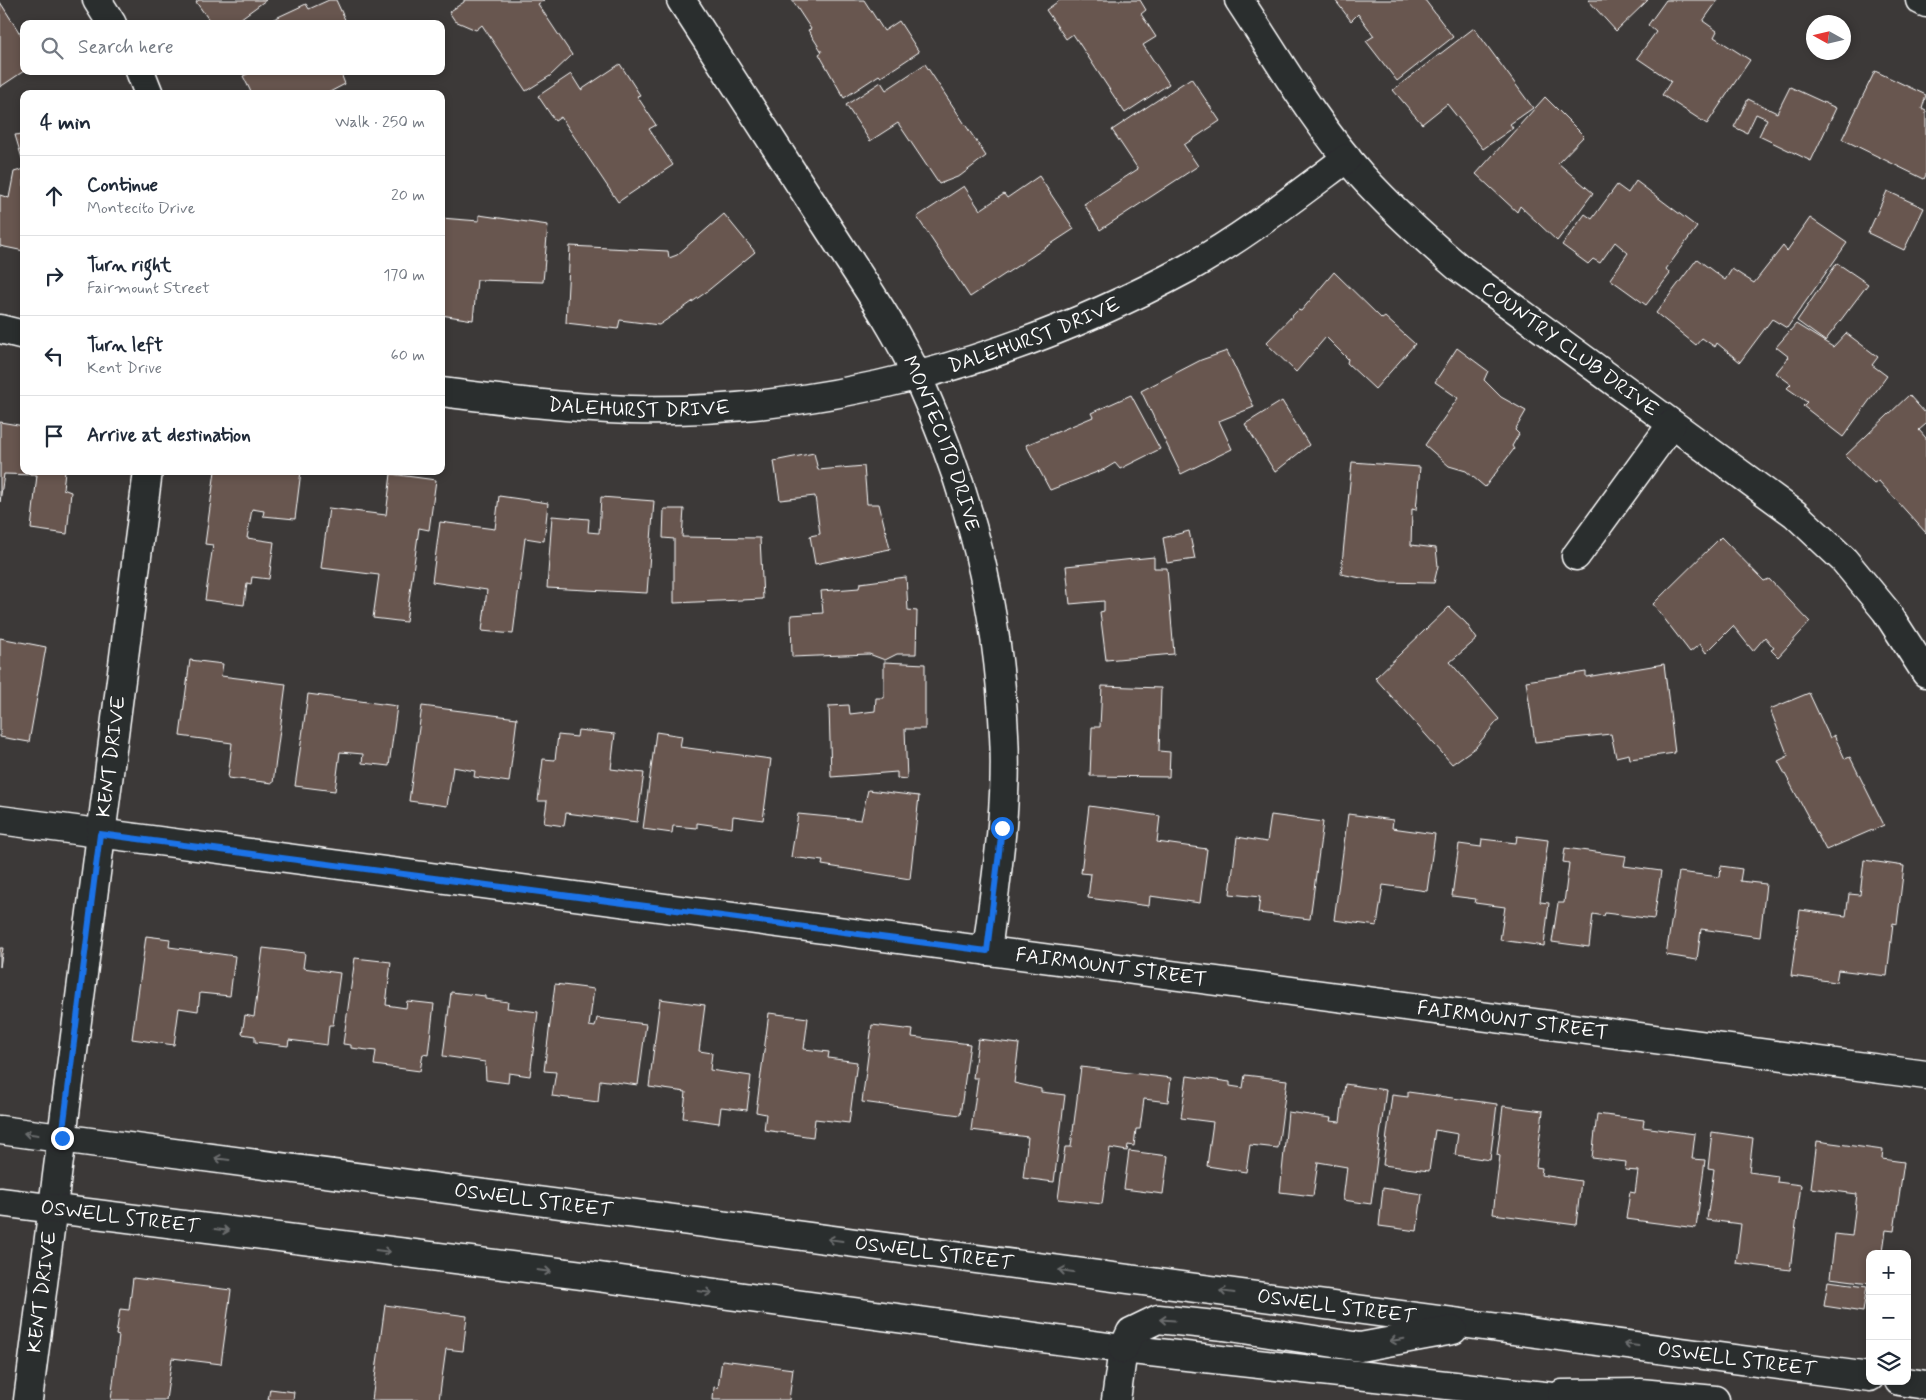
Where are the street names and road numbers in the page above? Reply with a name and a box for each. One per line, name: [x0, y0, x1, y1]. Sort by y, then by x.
street label: COUNTRY CLUB DRIVE: [1476, 275, 1664, 423]
street label: DALEHURST DRIVE: [945, 290, 1124, 380]
street label: MONTECITO DRIVE: [896, 351, 986, 534]
street label: DALEHURST DRIVE: [547, 391, 731, 424]
street label: KENT DRIVE: [90, 694, 132, 819]
street label: FAIRMOUNT STREET: [1014, 941, 1209, 993]
street label: FAIRMOUNT STREET: [1416, 994, 1610, 1046]
street label: OSWELL STREET: [452, 1177, 616, 1224]
street label: OSWELL STREET: [39, 1194, 202, 1241]
street label: KENT DRIVE: [21, 1229, 63, 1354]
street label: OSWELL STREET: [853, 1230, 1016, 1277]
street label: OSWELL STREET: [1255, 1283, 1419, 1331]
street label: OSWELL STREET: [1656, 1336, 1819, 1383]

